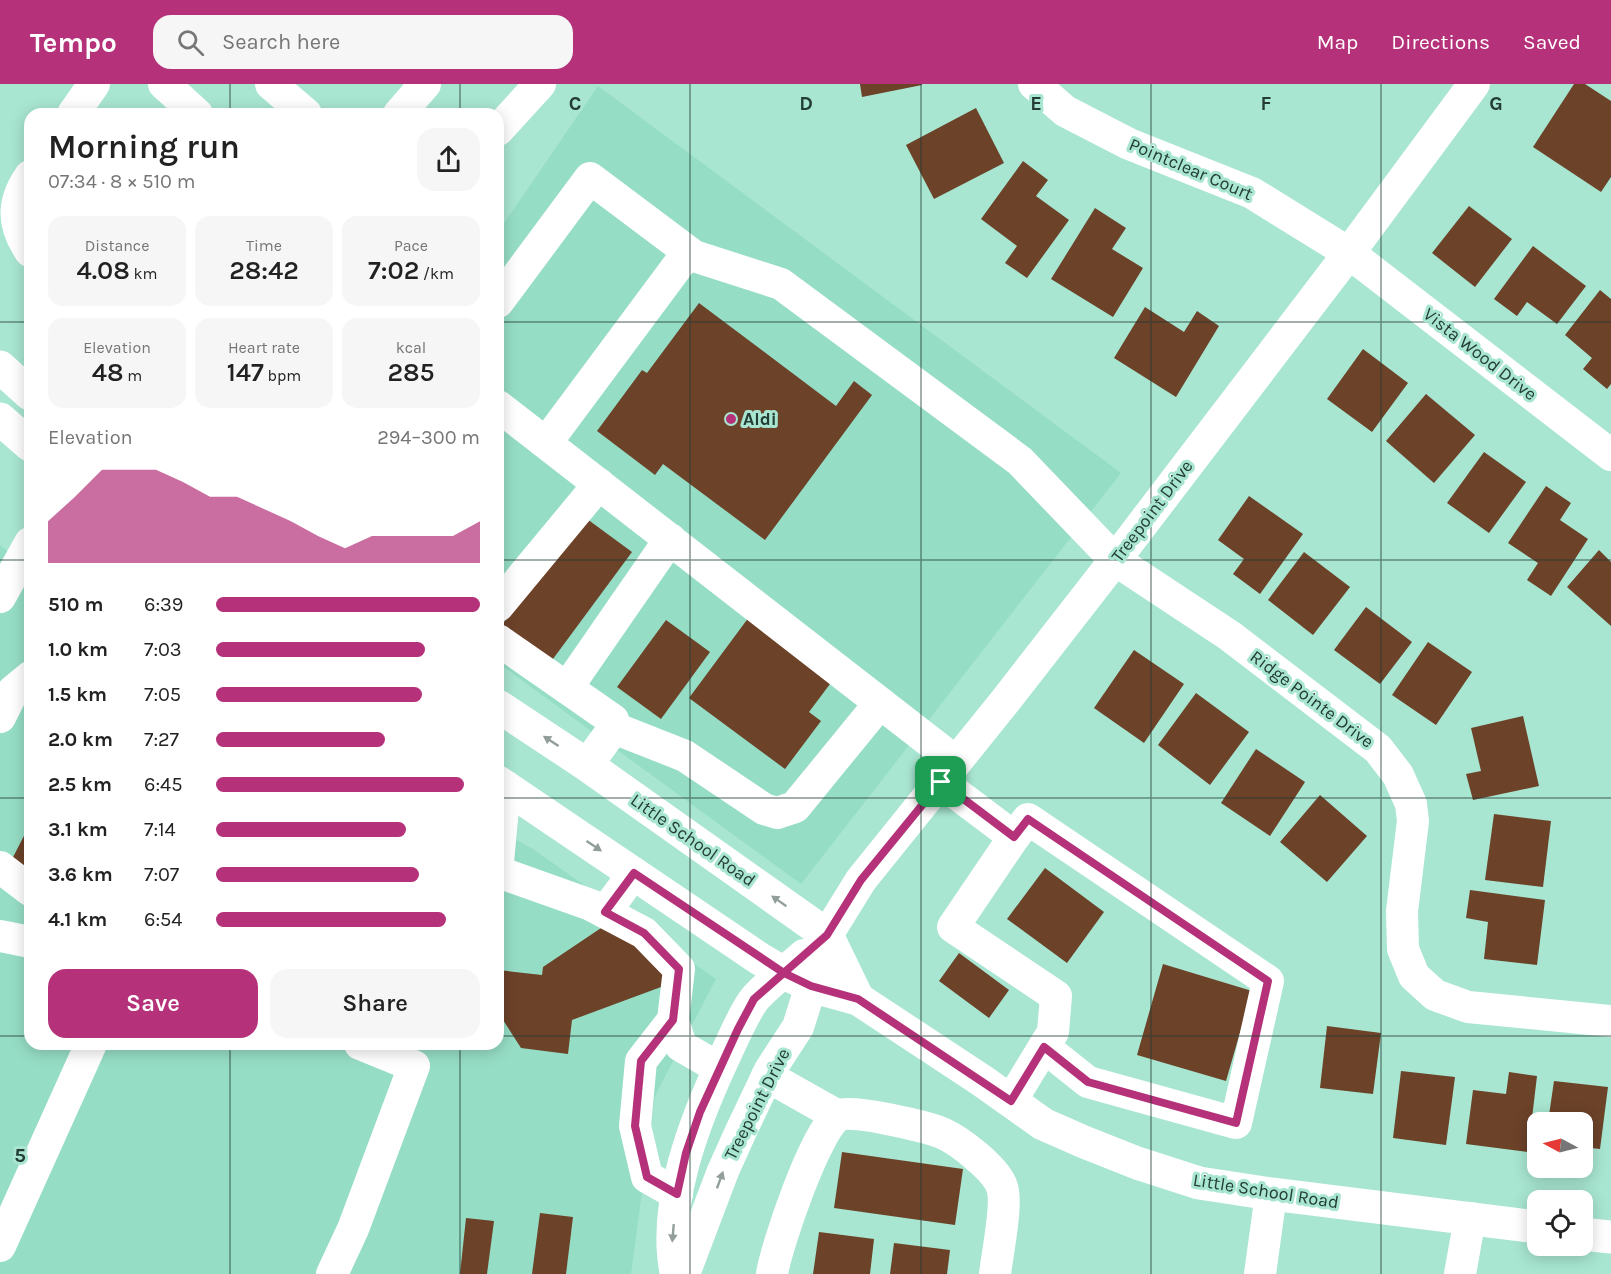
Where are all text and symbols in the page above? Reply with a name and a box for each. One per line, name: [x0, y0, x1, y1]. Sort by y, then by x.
search box: [153, 15, 573, 69]
text: Tempo: [30, 26, 117, 59]
icon: search: [174, 26, 207, 59]
text: Search here: [222, 29, 340, 55]
text: Map: [1317, 30, 1358, 54]
text: Directions: [1391, 30, 1490, 54]
text: Saved: [1523, 30, 1581, 54]
text: C: [569, 92, 581, 115]
text: D: [799, 92, 813, 115]
text: E: [1030, 92, 1042, 115]
text: F: [1261, 92, 1272, 115]
text: G: [1489, 92, 1503, 115]
text: Morning run: [48, 128, 240, 166]
button: share: [417, 128, 480, 191]
street label: Pointclear Court: [1126, 133, 1256, 205]
text: 07:34 · 8 × 510 m: [48, 170, 195, 193]
text: Distance: [85, 236, 149, 255]
text: Time: [246, 236, 282, 255]
text: Pace: [394, 236, 428, 255]
text: 4.08: [76, 255, 130, 286]
text: 28:42: [229, 255, 299, 286]
text: 7:02: [368, 255, 419, 286]
text: km: [130, 264, 158, 283]
text: /km: [419, 264, 454, 283]
street label: Vista Wood Drive: [1419, 303, 1541, 405]
text: Elevation: [83, 338, 151, 357]
text: Heart rate: [228, 338, 300, 357]
text: kcal: [396, 338, 426, 357]
text: 48: [92, 357, 124, 388]
text: 147: [227, 357, 264, 388]
text: 285: [387, 357, 435, 388]
text: m: [124, 366, 142, 385]
text: bpm: [264, 366, 301, 385]
place label: Aldi: [743, 408, 777, 430]
marker: Aldi: [724, 412, 738, 426]
text: Elevation: [48, 426, 133, 449]
text: 294–300 m: [377, 426, 480, 449]
street label: Treepoint Drive: [1106, 456, 1198, 566]
text: 510 m: [48, 593, 103, 616]
text: 6:39: [144, 593, 183, 616]
text: 1.0 km: [48, 638, 108, 661]
text: 7:03: [144, 638, 182, 661]
street label: Ridge Pointe Drive: [1246, 645, 1378, 753]
text: 1.5 km: [48, 683, 107, 706]
text: 7:05: [144, 683, 181, 706]
text: 2.0 km: [48, 728, 113, 751]
text: 7:27: [144, 728, 179, 751]
one-way arrow: [542, 736, 559, 747]
pin: [915, 756, 966, 807]
icon: arrive: [924, 765, 957, 798]
text: 2.5 km: [48, 773, 112, 796]
text: 6:45: [144, 773, 183, 796]
street label: Little School Road: [626, 789, 760, 891]
text: 3.1 km: [48, 818, 108, 841]
text: 7:14: [144, 818, 176, 841]
one-way arrow: [586, 841, 602, 852]
text: 3.6 km: [48, 863, 113, 886]
text: 7:07: [144, 863, 179, 886]
one-way arrow: [772, 895, 788, 907]
text: 4.1 km: [48, 908, 107, 931]
text: 6:54: [144, 908, 183, 931]
button: Save: [48, 969, 258, 1038]
button: Share: [270, 969, 480, 1038]
street label: Treepoint Drive: [719, 1044, 795, 1164]
north arrow: [1527, 1112, 1593, 1178]
map controls: [1527, 1112, 1593, 1256]
text: 5: [14, 1144, 26, 1167]
street label: Little School Road: [1192, 1169, 1340, 1213]
one-way arrow: [715, 1171, 725, 1189]
button: locate: [1527, 1190, 1593, 1256]
one-way arrow: [669, 1224, 678, 1243]

